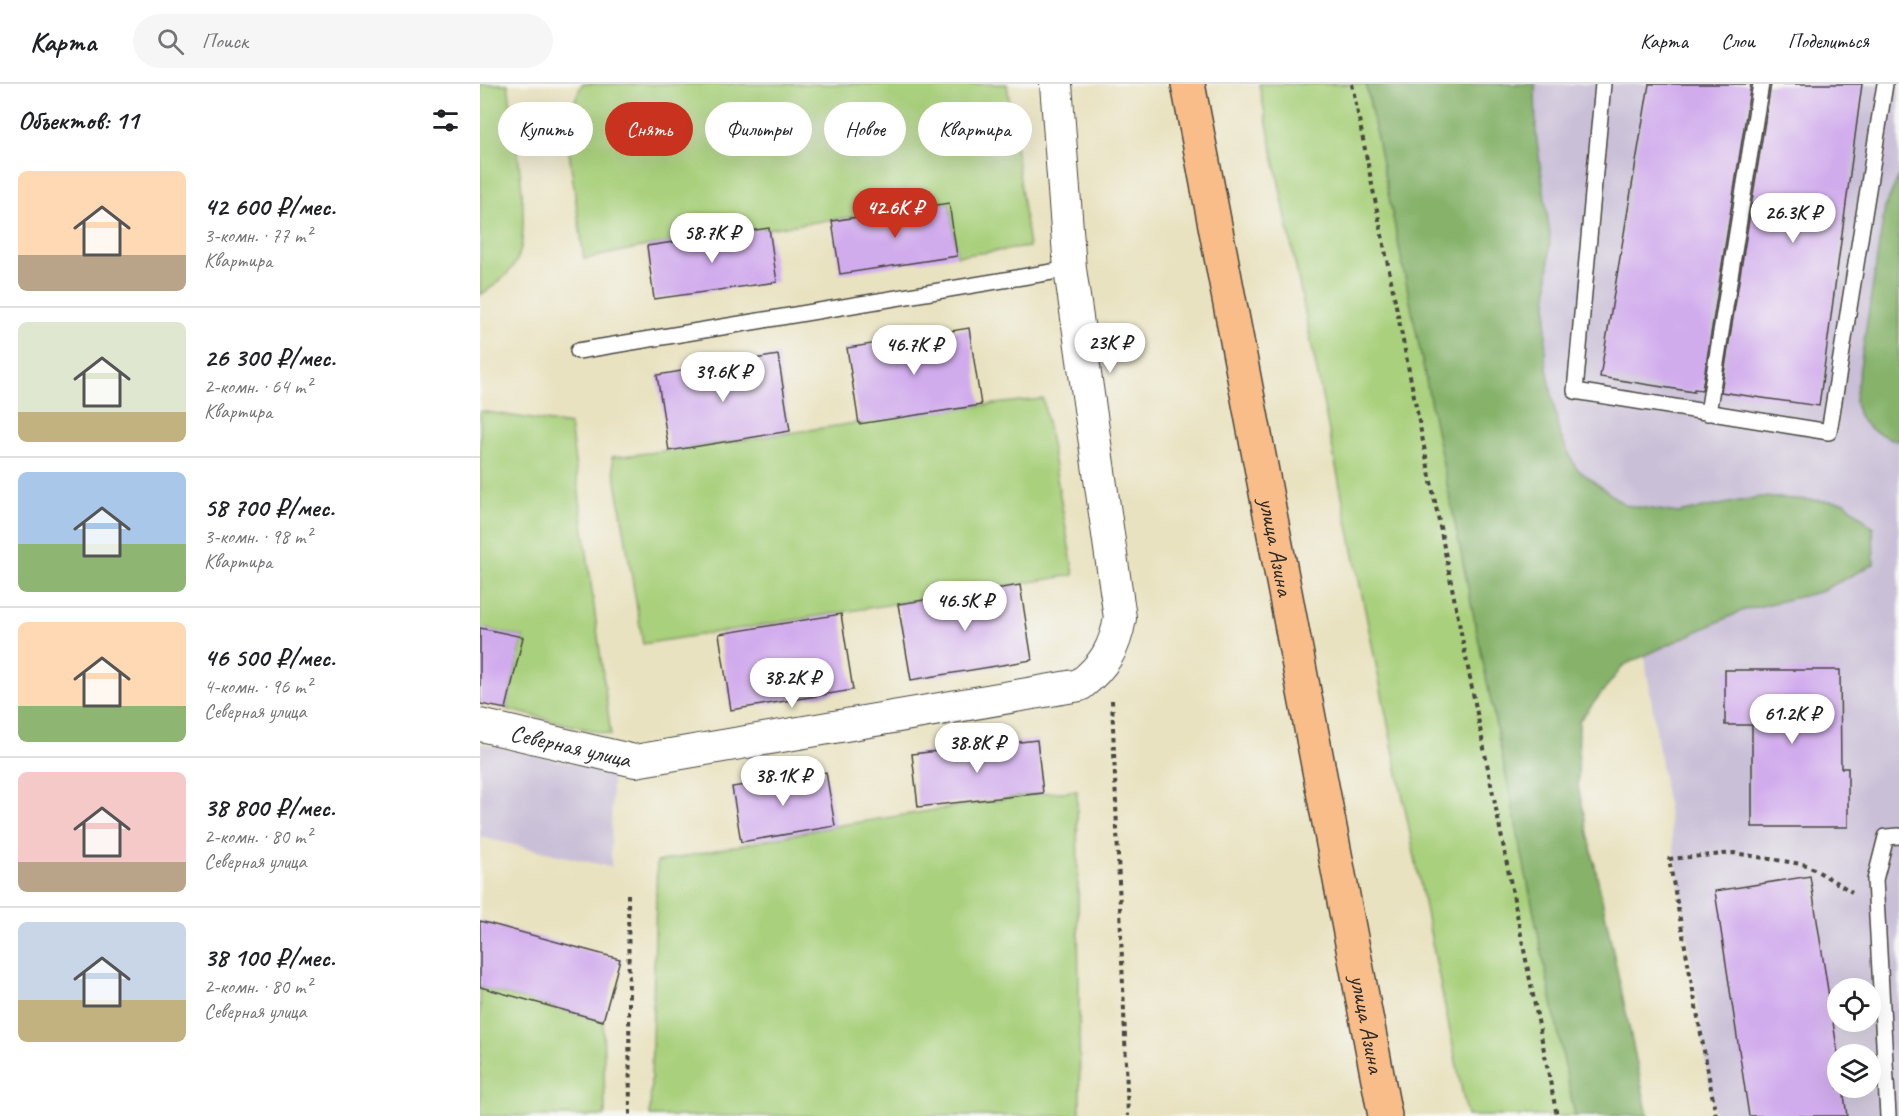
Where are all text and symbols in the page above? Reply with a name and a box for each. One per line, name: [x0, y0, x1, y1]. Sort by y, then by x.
search box: [133, 14, 553, 68]
text: Карта: [30, 24, 97, 59]
icon: search: [154, 25, 187, 58]
text: Поиск: [202, 27, 248, 55]
text: Карта: [1640, 28, 1688, 54]
text: Слои: [1721, 28, 1755, 54]
text: Поделиться: [1788, 28, 1869, 54]
chip: Купить: [498, 102, 593, 156]
chip: Снять: [605, 102, 693, 156]
chip: Фильтры: [705, 102, 812, 156]
chip: Новое: [824, 102, 906, 156]
chip: Квартира: [918, 102, 1032, 156]
text: Объектов: 11: [18, 104, 138, 137]
icon: filters: [429, 104, 462, 137]
pin: 42.6K ₽: [840, 188, 950, 239]
text: 42 600 ₽/мес.: [204, 190, 335, 223]
pin: 26.3K ₽: [1738, 193, 1848, 244]
icon: home: [66, 195, 138, 267]
text: 42.6K ₽: [867, 195, 923, 220]
text: 26.3K ₽: [1765, 200, 1821, 225]
pin: 58.7K ₽: [657, 213, 767, 264]
text: 58.7K ₽: [684, 220, 740, 245]
text: 3-комн. · 77 m²: [204, 223, 312, 248]
text: Квартира: [204, 248, 272, 273]
pin: 23K ₽: [1068, 323, 1152, 374]
pin: 46.7K ₽: [859, 325, 969, 376]
text: 23K ₽: [1088, 330, 1132, 355]
text: 46.7K ₽: [886, 332, 942, 357]
text: 26 300 ₽/мес.: [204, 341, 335, 374]
icon: home: [66, 346, 138, 418]
pin: 39.6K ₽: [668, 352, 778, 403]
text: 39.6K ₽: [695, 359, 751, 384]
text: 2-комн. · 64 m²: [204, 374, 312, 399]
text: Квартира: [204, 399, 272, 424]
text: 58 700 ₽/мес.: [204, 491, 334, 524]
street label: улица Азина: [1252, 493, 1301, 600]
icon: home: [66, 496, 138, 568]
text: 3-комн. · 98 m²: [204, 524, 312, 549]
text: Квартира: [204, 549, 272, 574]
pin: 46.5K ₽: [910, 581, 1020, 632]
text: 46.5K ₽: [937, 588, 993, 613]
text: 46 500 ₽/мес.: [204, 641, 335, 674]
icon: home: [66, 646, 138, 718]
pin: 38.2K ₽: [737, 658, 847, 709]
text: 38.2K ₽: [764, 665, 820, 690]
text: 4-комн. · 96 m²: [204, 674, 312, 699]
pin: 61.2K ₽: [1737, 694, 1847, 745]
text: Северная улица: [204, 699, 306, 724]
text: 61.2K ₽: [1764, 701, 1820, 726]
street label: Северная улица: [507, 718, 635, 775]
pin: 38.8K ₽: [922, 723, 1032, 774]
text: 38.8K ₽: [949, 730, 1005, 755]
pin: 38.1K ₽: [728, 756, 838, 807]
text: 38.1K ₽: [755, 763, 811, 788]
text: 38 800 ₽/мес.: [204, 791, 335, 824]
icon: home: [66, 796, 138, 868]
text: 2-комн. · 80 m²: [204, 824, 312, 849]
text: Северная улица: [204, 849, 306, 874]
text: 38 100 ₽/мес.: [204, 941, 335, 974]
icon: home: [66, 946, 138, 1018]
street label: улица Азина: [1343, 971, 1392, 1077]
text: 2-комн. · 80 m²: [204, 974, 312, 999]
map controls: [1827, 978, 1881, 1098]
button: locate: [1827, 978, 1881, 1032]
text: Северная улица: [204, 999, 306, 1024]
button: layers: [1827, 1044, 1881, 1098]

